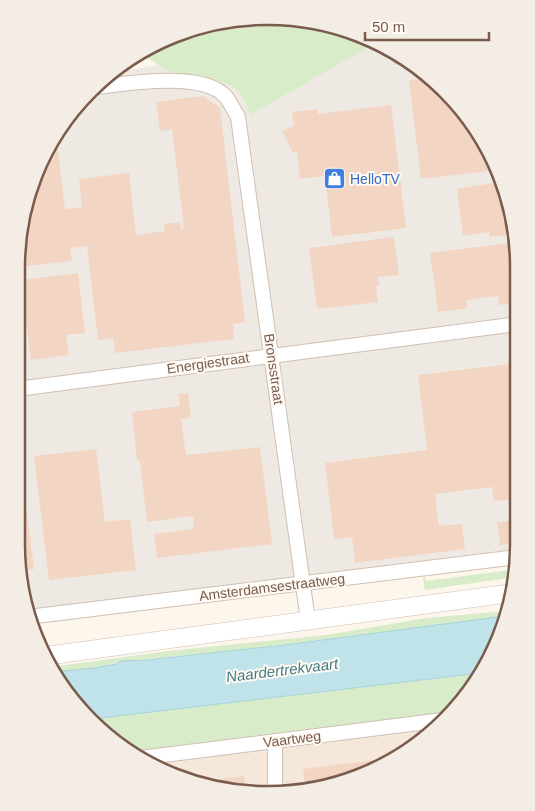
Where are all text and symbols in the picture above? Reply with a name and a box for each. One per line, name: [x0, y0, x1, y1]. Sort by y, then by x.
scale bar: [365, 10, 489, 42]
text: 50 m: [372, 18, 405, 35]
shop icon: HelloTV: [322, 167, 346, 191]
place label: HelloTV: [350, 171, 400, 187]
street label: Bronsstraat: [261, 332, 287, 406]
street label: Energiestraat: [166, 349, 250, 377]
street label: Amsterdamsestraatweg: [198, 570, 346, 604]
water label: Naardertrekvaart: [225, 655, 340, 685]
street label: Vaartweg: [262, 728, 322, 750]

